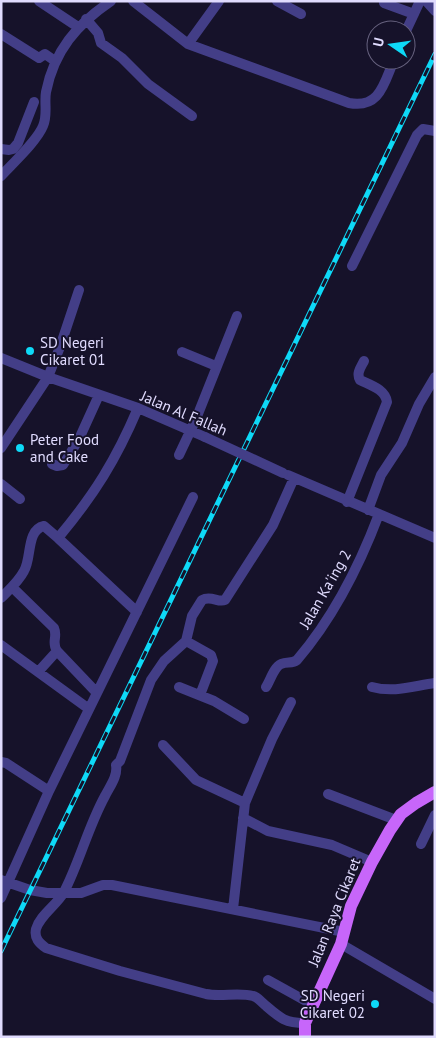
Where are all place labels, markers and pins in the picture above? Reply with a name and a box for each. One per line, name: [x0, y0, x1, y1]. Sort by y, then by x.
place label: SD Negeri Cikaret 01: [40, 333, 105, 369]
marker: SD Negeri Cikaret 01: [24, 345, 36, 357]
place label: Peter Food and Cake: [30, 430, 99, 466]
marker: Peter Food and Cake: [14, 442, 26, 454]
place label: SD Negeri Cikaret 02: [300, 986, 365, 1022]
marker: SD Negeri Cikaret 02: [369, 998, 381, 1010]

